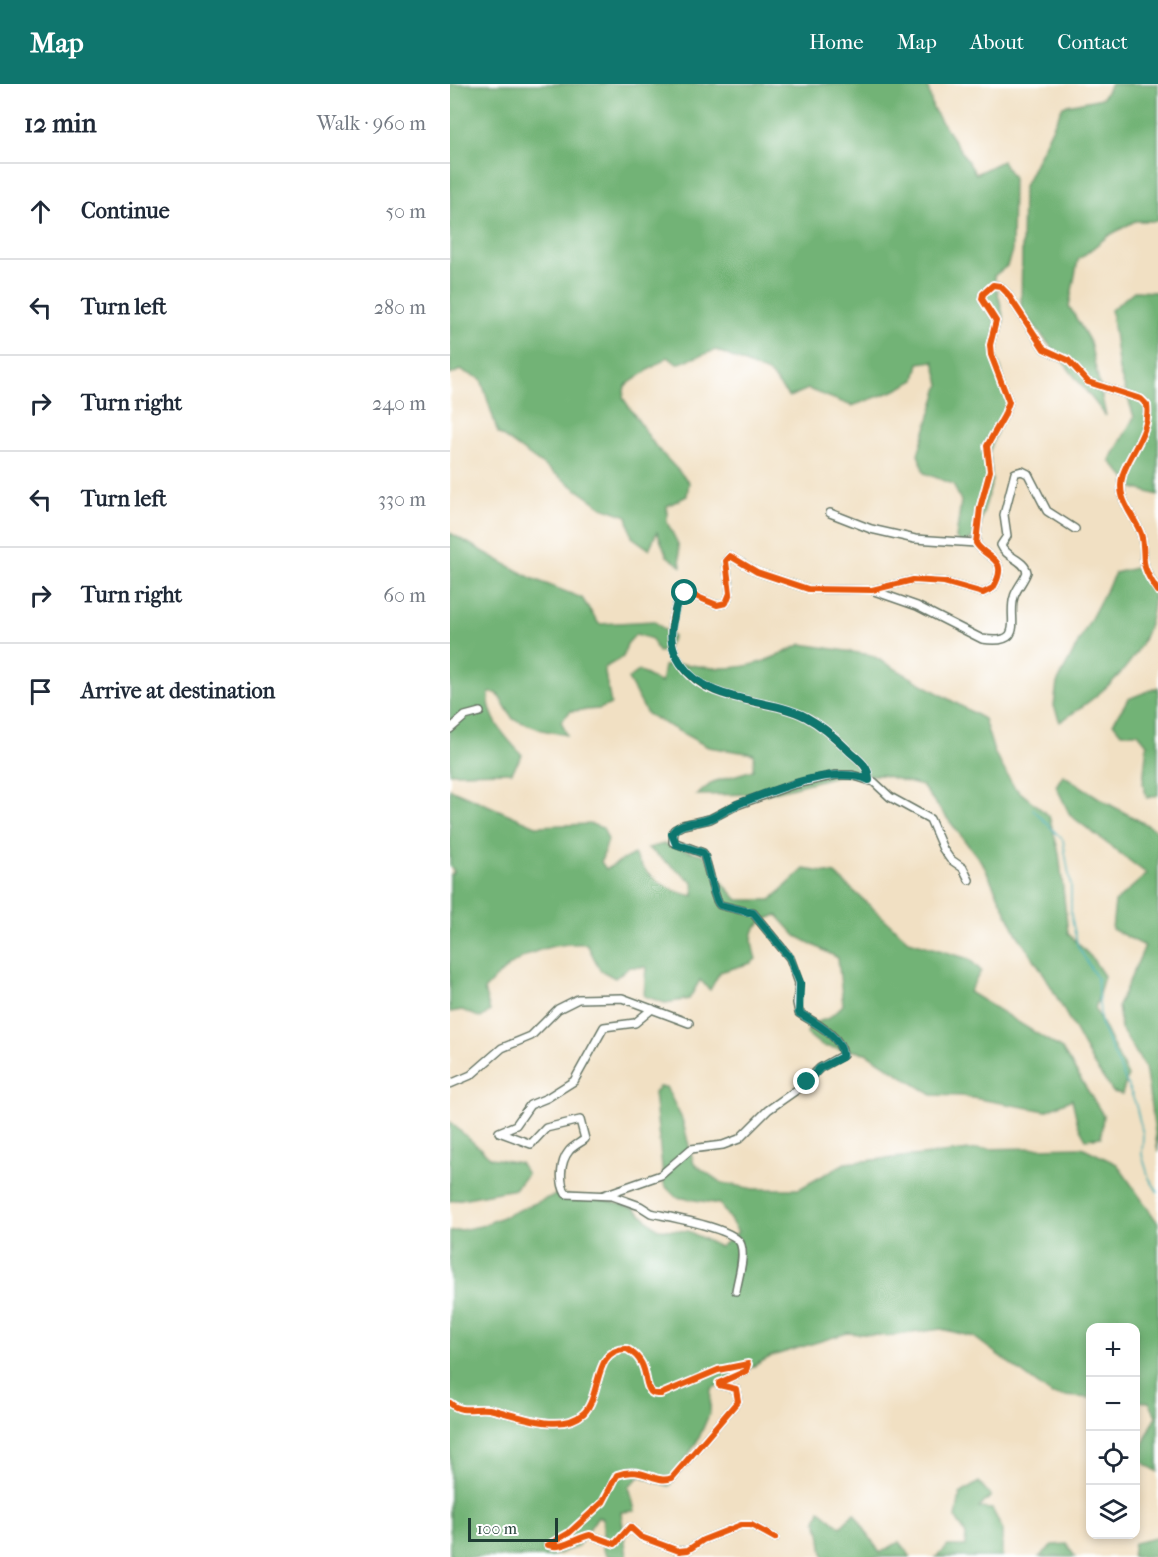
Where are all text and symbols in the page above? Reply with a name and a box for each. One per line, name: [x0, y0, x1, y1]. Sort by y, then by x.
text: Map: [30, 26, 84, 59]
text: Home: [809, 30, 864, 54]
text: Map: [897, 30, 937, 54]
text: About: [970, 30, 1024, 54]
text: Contact: [1057, 30, 1128, 54]
text: 12 min: [24, 108, 97, 139]
text: Walk · 960 m: [317, 112, 426, 135]
icon: ahead: [24, 195, 57, 228]
text: Continue: [81, 198, 170, 224]
text: 50 m: [385, 200, 426, 223]
icon: left: [24, 291, 57, 324]
text: Turn left: [81, 294, 167, 320]
text: 280 m: [374, 296, 426, 319]
icon: right: [24, 387, 57, 420]
text: Turn right: [81, 390, 182, 416]
text: 240 m: [372, 392, 426, 415]
icon: left: [24, 483, 57, 516]
text: Turn left: [81, 486, 167, 512]
text: 330 m: [378, 488, 426, 511]
icon: right: [24, 579, 57, 612]
route start: [671, 579, 697, 605]
text: Turn right: [81, 582, 182, 608]
text: 60 m: [383, 584, 426, 607]
icon: arrive: [24, 675, 57, 708]
text: Arrive at destination: [81, 678, 275, 704]
route end: [793, 1068, 819, 1094]
map controls: [1086, 1323, 1140, 1539]
button: +: [1086, 1323, 1140, 1377]
button: −: [1086, 1377, 1140, 1431]
button: locate: [1086, 1431, 1140, 1485]
button: layers: [1086, 1485, 1140, 1539]
scale bar: [468, 1515, 558, 1542]
text: 100 m: [477, 1519, 517, 1538]

